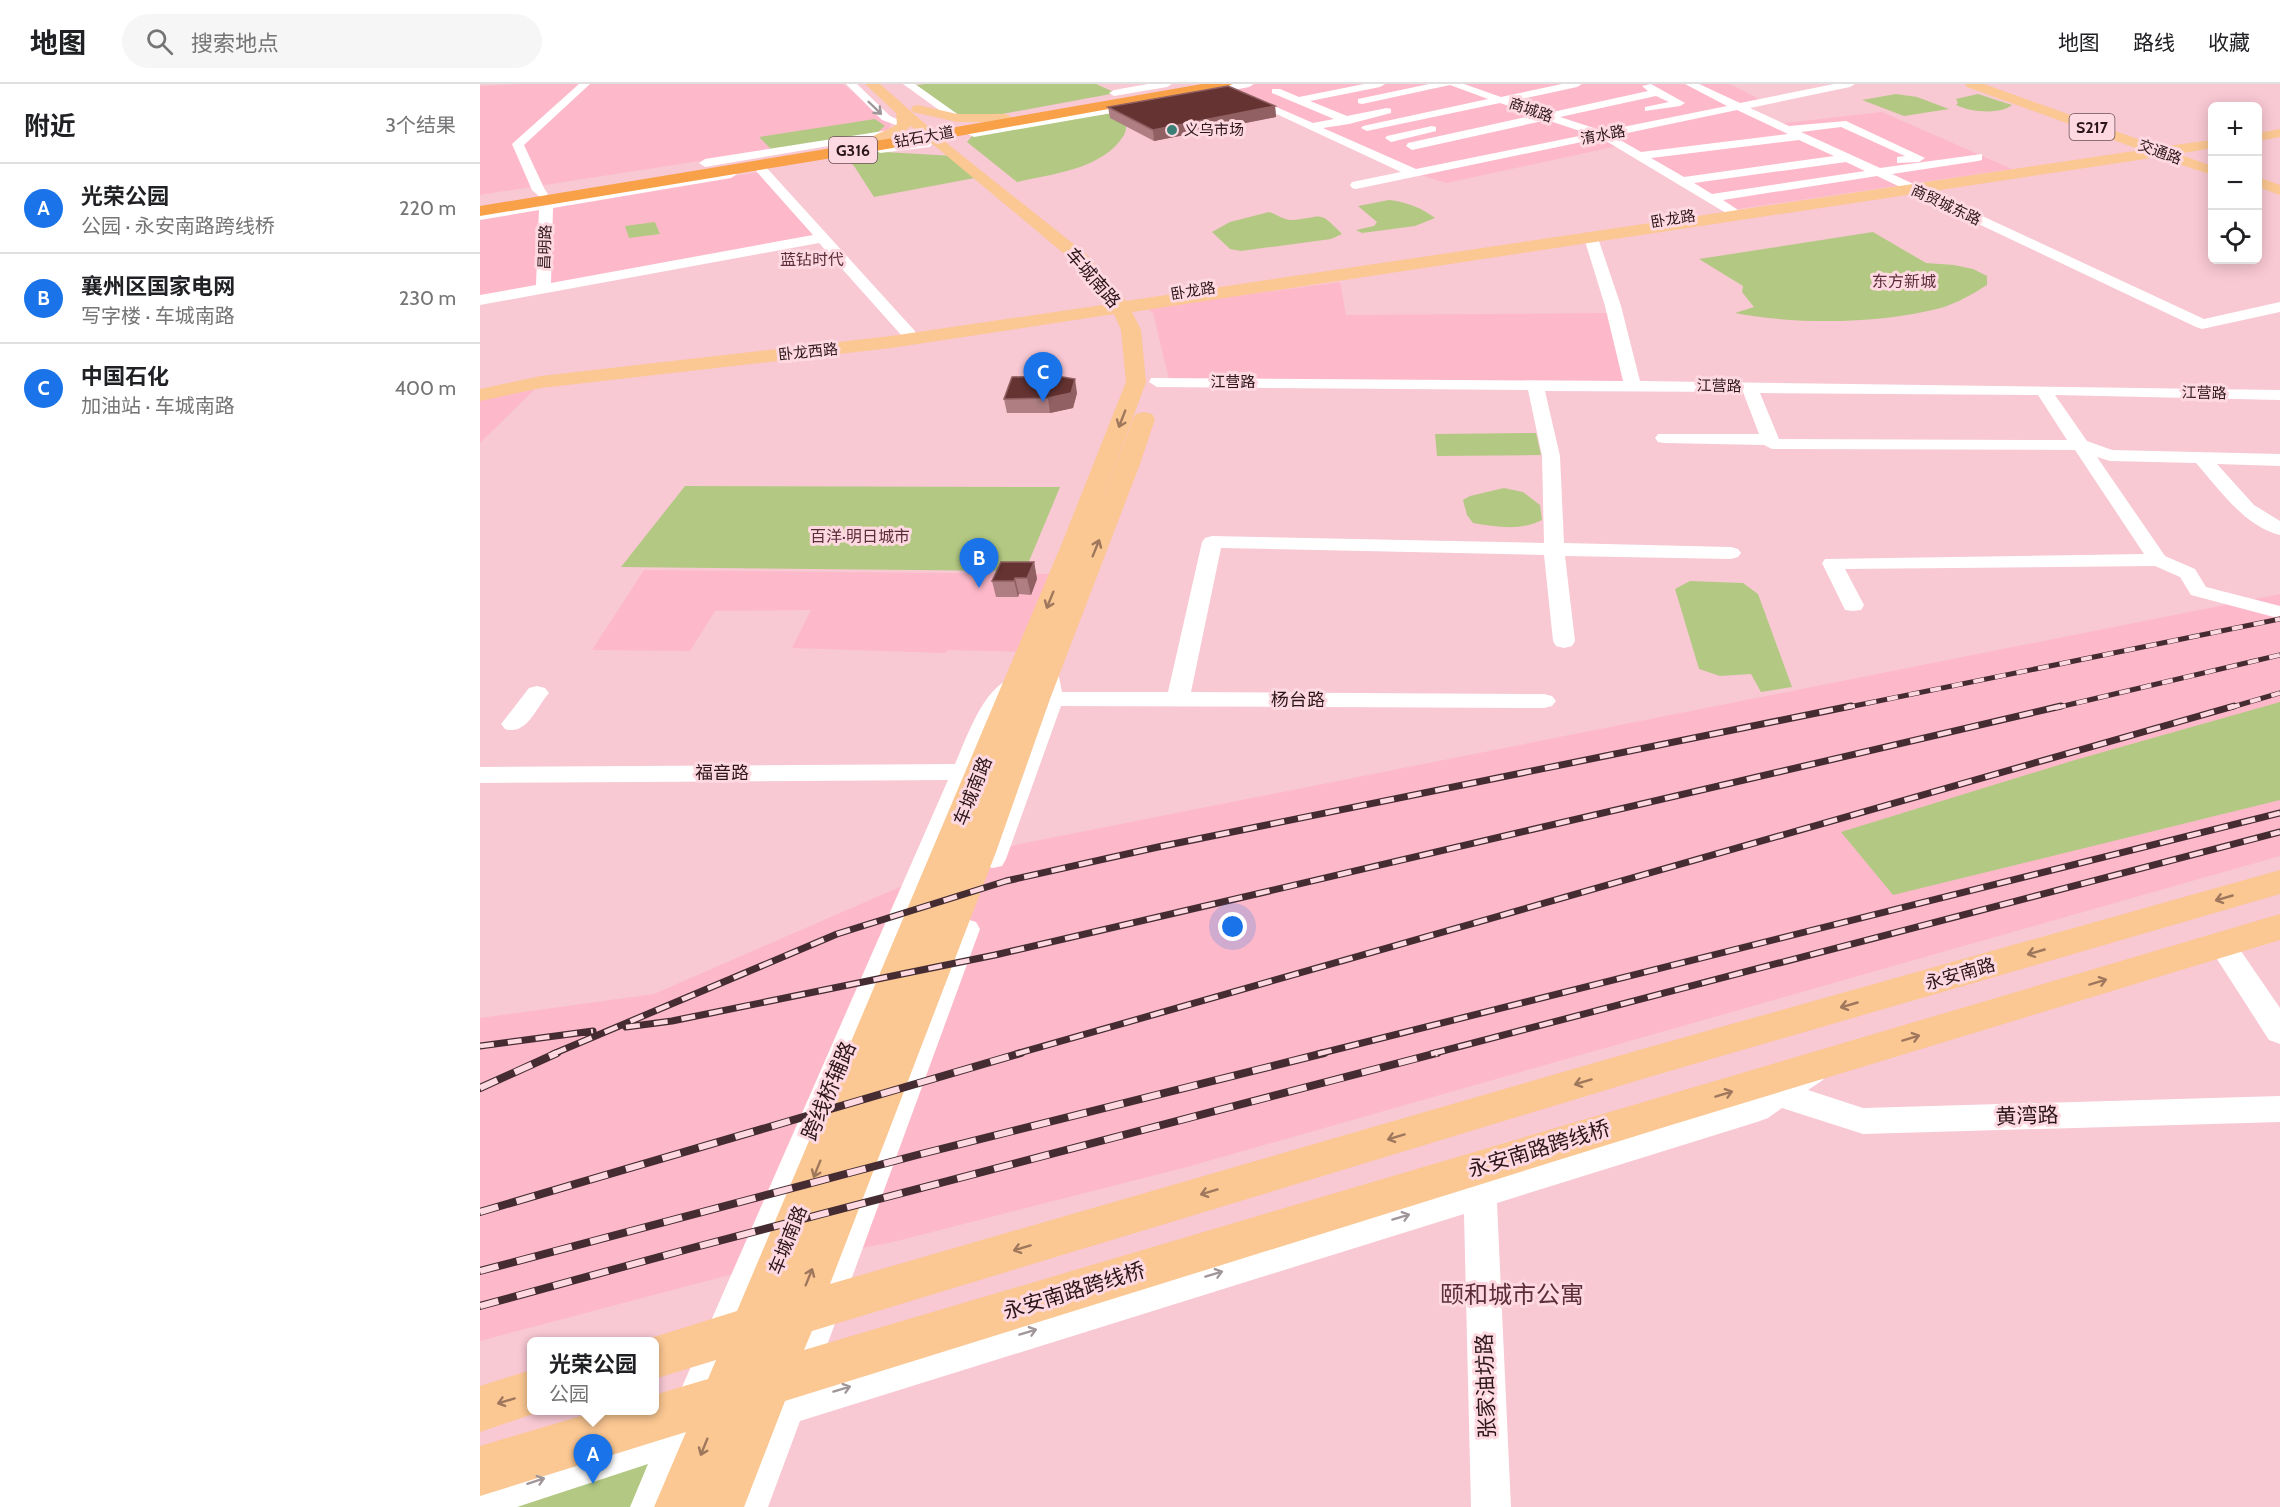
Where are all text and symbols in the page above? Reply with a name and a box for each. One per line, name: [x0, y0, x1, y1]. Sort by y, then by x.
search box: [122, 14, 542, 68]
icon: search: [143, 25, 176, 58]
text: 地图: [30, 26, 86, 60]
text: 搜索地点: [191, 30, 279, 57]
text: 地图: [2058, 30, 2100, 55]
text: 路线: [2133, 30, 2175, 55]
text: 收藏: [2208, 30, 2250, 55]
street label: 商城路: [1507, 94, 1555, 126]
one-way arrow: [868, 100, 883, 115]
map controls: [2208, 102, 2262, 264]
button: +: [2208, 102, 2262, 156]
text: 附近: [24, 110, 76, 142]
text: 3个结果: [385, 113, 456, 137]
road number: S217: [2070, 114, 2114, 140]
place label: 义乌市场: [1184, 121, 1244, 139]
street label: 淯水路: [1579, 122, 1627, 148]
street label: 钻石大道: [893, 123, 955, 151]
marker: 义乌市场: [1165, 123, 1179, 137]
street label: 交通路: [2136, 136, 2184, 168]
road number: G316: [829, 137, 877, 163]
button: −: [2208, 156, 2262, 210]
street label: 商贸城东路: [1908, 181, 1984, 229]
text: 光荣公园: [81, 183, 169, 210]
text: A: [37, 196, 50, 220]
text: 220 m: [399, 196, 456, 220]
street label: 卧龙路: [1649, 207, 1697, 231]
button: locate: [2208, 210, 2262, 264]
text: 公园 · 永安南路跨线桥: [81, 214, 275, 238]
street label: 昌明路: [535, 224, 555, 270]
street label: 车城南路: [1061, 244, 1125, 312]
district label: 蓝钻时代: [780, 250, 844, 269]
district label: 东方新城: [1872, 272, 1936, 291]
text: 襄州区国家电网: [81, 273, 235, 300]
street label: 卧龙路: [1169, 279, 1217, 303]
text: B: [37, 286, 50, 310]
text: 230 m: [399, 286, 456, 310]
text: 写字楼 · 车城南路: [81, 304, 235, 328]
street label: 卧龙西路: [777, 340, 839, 364]
pin: C: [1024, 352, 1062, 402]
text: 中国石化: [81, 363, 169, 390]
street label: 江营路: [1210, 373, 1256, 391]
text: C: [37, 376, 50, 400]
text: 400 m: [394, 376, 456, 400]
street label: 江营路: [1696, 377, 1742, 395]
street label: 江营路: [2181, 384, 2227, 402]
text: 加油站 · 车城南路: [81, 394, 235, 418]
one-way arrow: [1116, 409, 1127, 428]
district label: 百洋·明日城市: [810, 527, 910, 546]
pin: B: [960, 538, 998, 588]
one-way arrow: [1091, 539, 1102, 558]
one-way arrow: [1044, 591, 1055, 609]
street label: 杨台路: [1271, 689, 1325, 711]
street label: 车城南路: [949, 754, 997, 828]
street label: 福音路: [695, 762, 749, 784]
one-way arrow: [2215, 893, 2234, 904]
your location: [1218, 912, 1247, 941]
one-way arrow: [2027, 947, 2046, 958]
street label: 永安南路: [1922, 954, 1998, 994]
one-way arrow: [2088, 976, 2107, 987]
one-way arrow: [1840, 1000, 1859, 1011]
one-way arrow: [1901, 1032, 1920, 1043]
street label: 跨线桥辅路: [797, 1038, 861, 1144]
one-way arrow: [1574, 1077, 1593, 1088]
one-way arrow: [1714, 1088, 1733, 1099]
street label: 黄湾路: [1995, 1102, 2059, 1129]
street label: 永安南路跨线桥: [1465, 1115, 1613, 1182]
one-way arrow: [1387, 1132, 1406, 1143]
one-way arrow: [811, 1160, 822, 1178]
one-way arrow: [1200, 1187, 1219, 1198]
street label: 车城南路: [764, 1203, 812, 1277]
one-way arrow: [1391, 1211, 1410, 1222]
one-way arrow: [1013, 1243, 1032, 1254]
street label: 永安南路跨线桥: [1000, 1257, 1148, 1324]
one-way arrow: [804, 1268, 815, 1286]
one-way arrow: [1204, 1268, 1223, 1279]
district label: 颐和城市公寓: [1440, 1280, 1584, 1309]
one-way arrow: [1018, 1326, 1037, 1337]
street label: 张家油坊路: [1471, 1333, 1500, 1439]
popup: [527, 1337, 659, 1415]
text: 光荣公园: [549, 1351, 637, 1378]
text: 公园: [549, 1382, 589, 1406]
one-way arrow: [832, 1383, 851, 1394]
one-way arrow: [497, 1396, 516, 1407]
pin: A: [574, 1434, 612, 1484]
one-way arrow: [698, 1437, 709, 1456]
one-way arrow: [526, 1474, 545, 1485]

